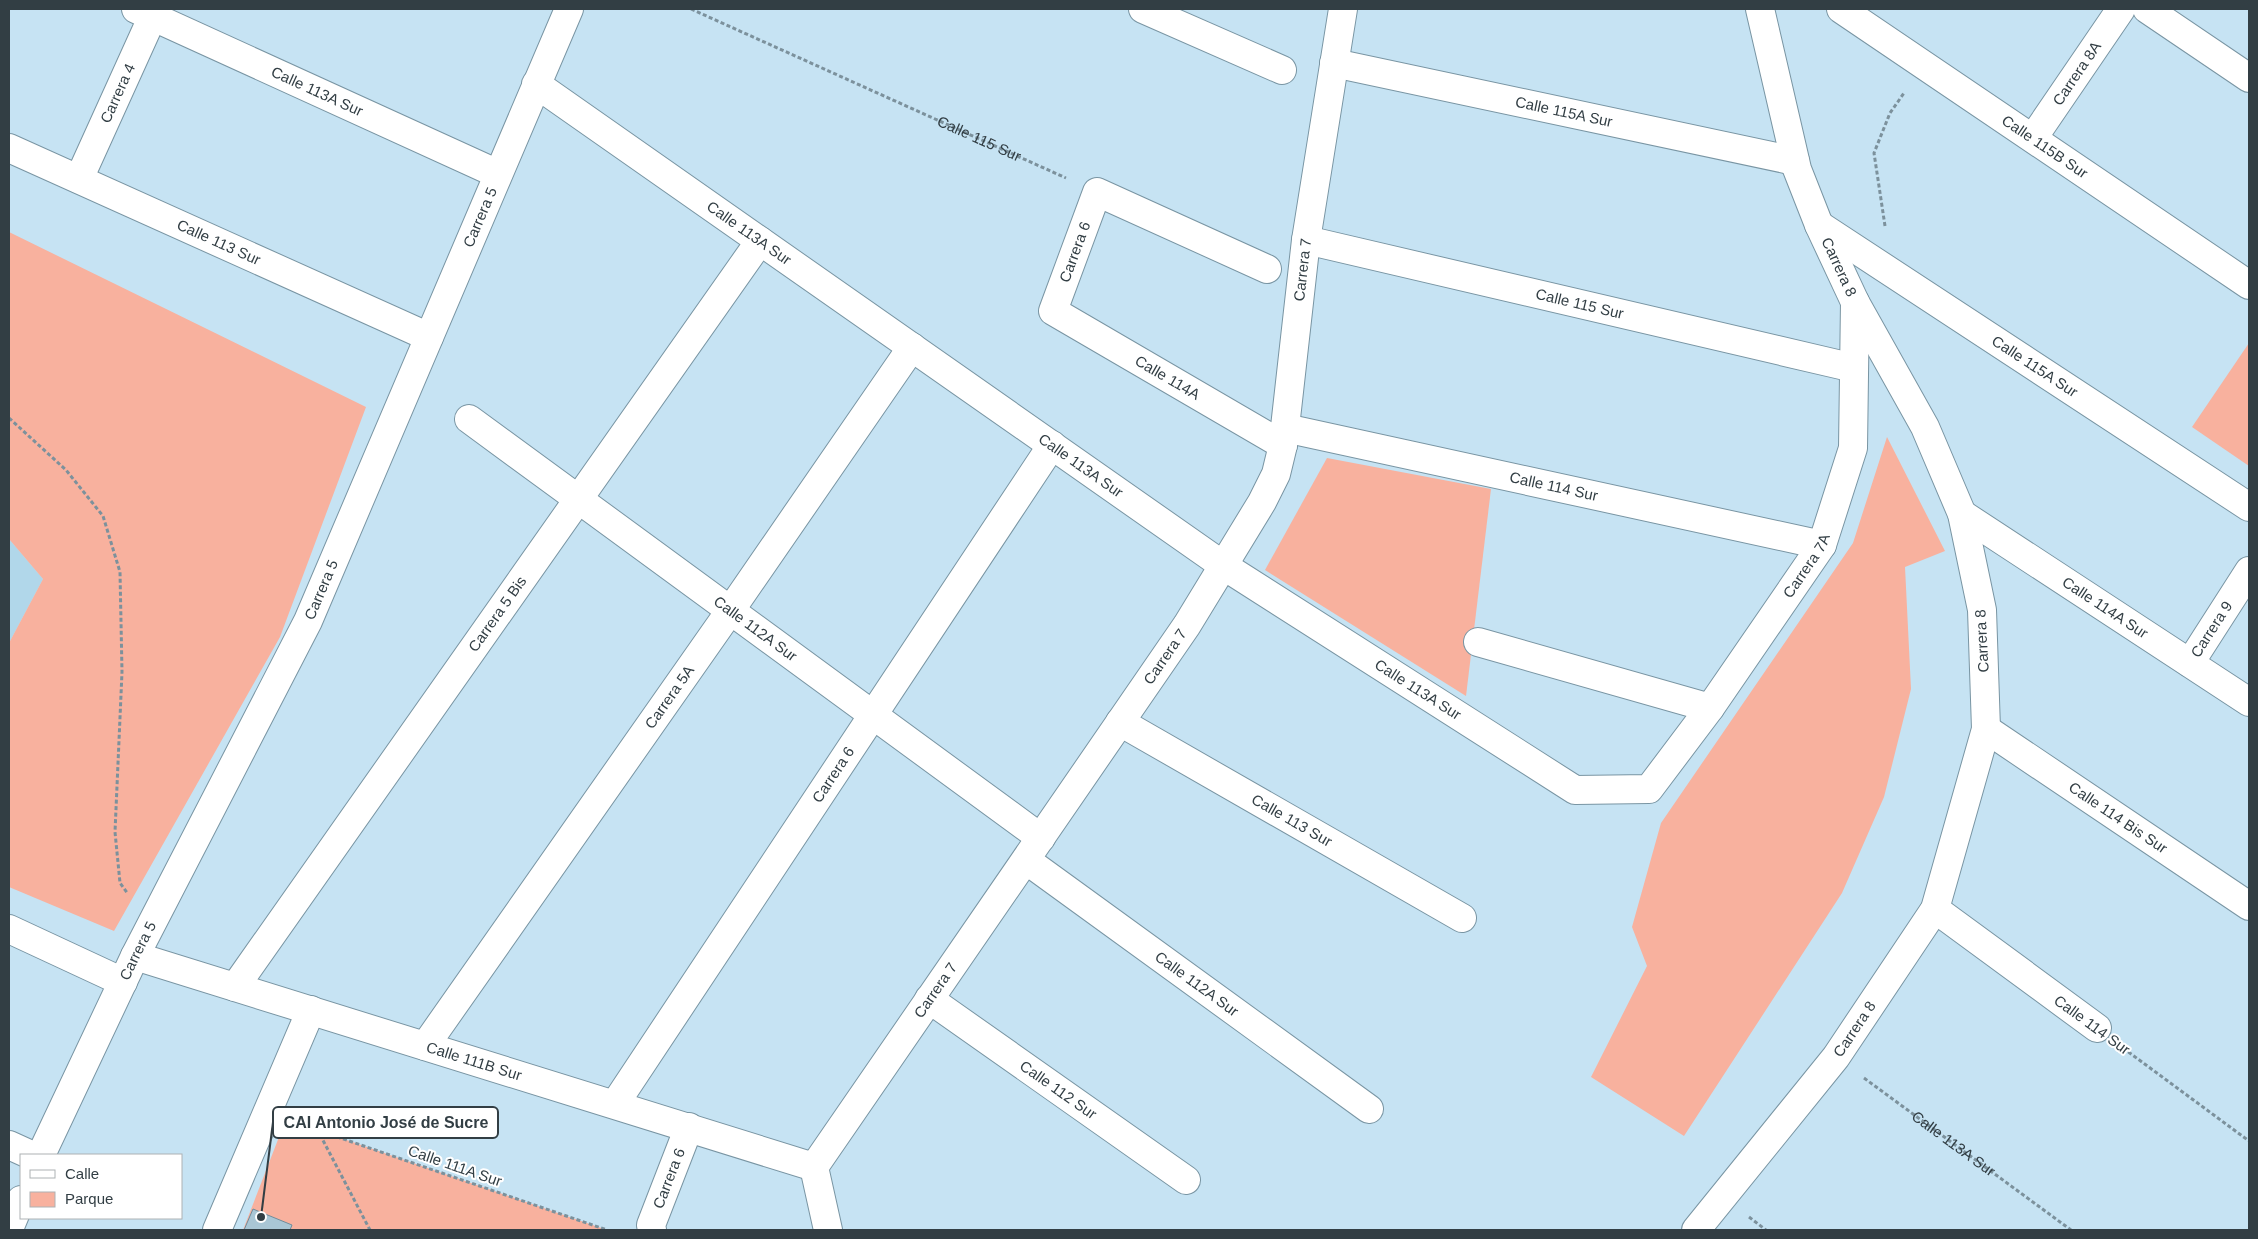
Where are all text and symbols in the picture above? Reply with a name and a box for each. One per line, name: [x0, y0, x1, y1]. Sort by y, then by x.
street label: Carrera 8A: [2049, 38, 2104, 108]
street label: Carrera 4: [97, 61, 138, 126]
street label: Calle 113A Sur: [269, 63, 366, 119]
street label: Calle 115A Sur: [1514, 93, 1614, 130]
street label: Calle 115B Sur: [1999, 111, 2091, 181]
street label: Calle 115 Sur: [935, 112, 1024, 165]
street label: Carrera 5: [459, 185, 500, 250]
street label: Calle 113A Sur: [704, 197, 795, 268]
street label: Calle 113 Sur: [174, 216, 263, 268]
street label: Carrera 6: [1056, 219, 1093, 285]
street label: Carrera 8: [1818, 234, 1861, 299]
street label: Carrera 7: [1290, 237, 1314, 302]
street label: Calle 115 Sur: [1534, 285, 1625, 322]
street label: Calle 115A Sur: [1989, 332, 2081, 400]
street label: Calle 114A: [1132, 352, 1203, 403]
street label: Calle 113A Sur: [1035, 430, 1126, 501]
street label: Calle 114 Sur: [1508, 468, 1600, 504]
street label: Carrera 7A: [1779, 532, 1833, 601]
street label: Carrera 5: [301, 557, 341, 622]
street label: Carrera 5 Bis: [465, 573, 529, 655]
street label: Calle 114A Sur: [2059, 573, 2151, 642]
street label: Calle 112A Sur: [711, 592, 801, 664]
street label: Carrera 9: [2187, 598, 2235, 660]
street label: Carrera 8: [1971, 609, 1992, 673]
street label: Carrera 7: [1140, 625, 1190, 687]
street label: Calle 113A Sur: [1372, 655, 1464, 723]
street label: Carrera 5A: [641, 662, 697, 732]
street label: Carrera 6: [808, 743, 857, 806]
street label: Calle 114 Bis Sur: [2066, 778, 2171, 856]
street label: Calle 113 Sur: [1249, 790, 1335, 850]
street label: Carrera 5: [116, 918, 159, 983]
street label: Calle 112A Sur: [1152, 948, 1242, 1020]
street label: Carrera 7: [910, 959, 960, 1021]
street label: Calle 114 Sur: [2051, 991, 2134, 1058]
street label: Carrera 8: [1829, 998, 1879, 1060]
street label: Calle 111B Sur: [424, 1038, 524, 1084]
street label: Calle 112 Sur: [1017, 1057, 1100, 1122]
callout: CAI Antonio José de Sucre: [273, 1107, 498, 1138]
street label: Calle 113A Sur: [1909, 1107, 1999, 1179]
text: CAI Antonio José de Sucre: [284, 1114, 488, 1131]
street label: Calle 111A Sur: [406, 1142, 504, 1189]
street label: Carrera 6: [649, 1146, 688, 1211]
legend: [20, 1154, 182, 1219]
text: Calle: [65, 1165, 99, 1182]
text: Parque: [65, 1190, 113, 1207]

